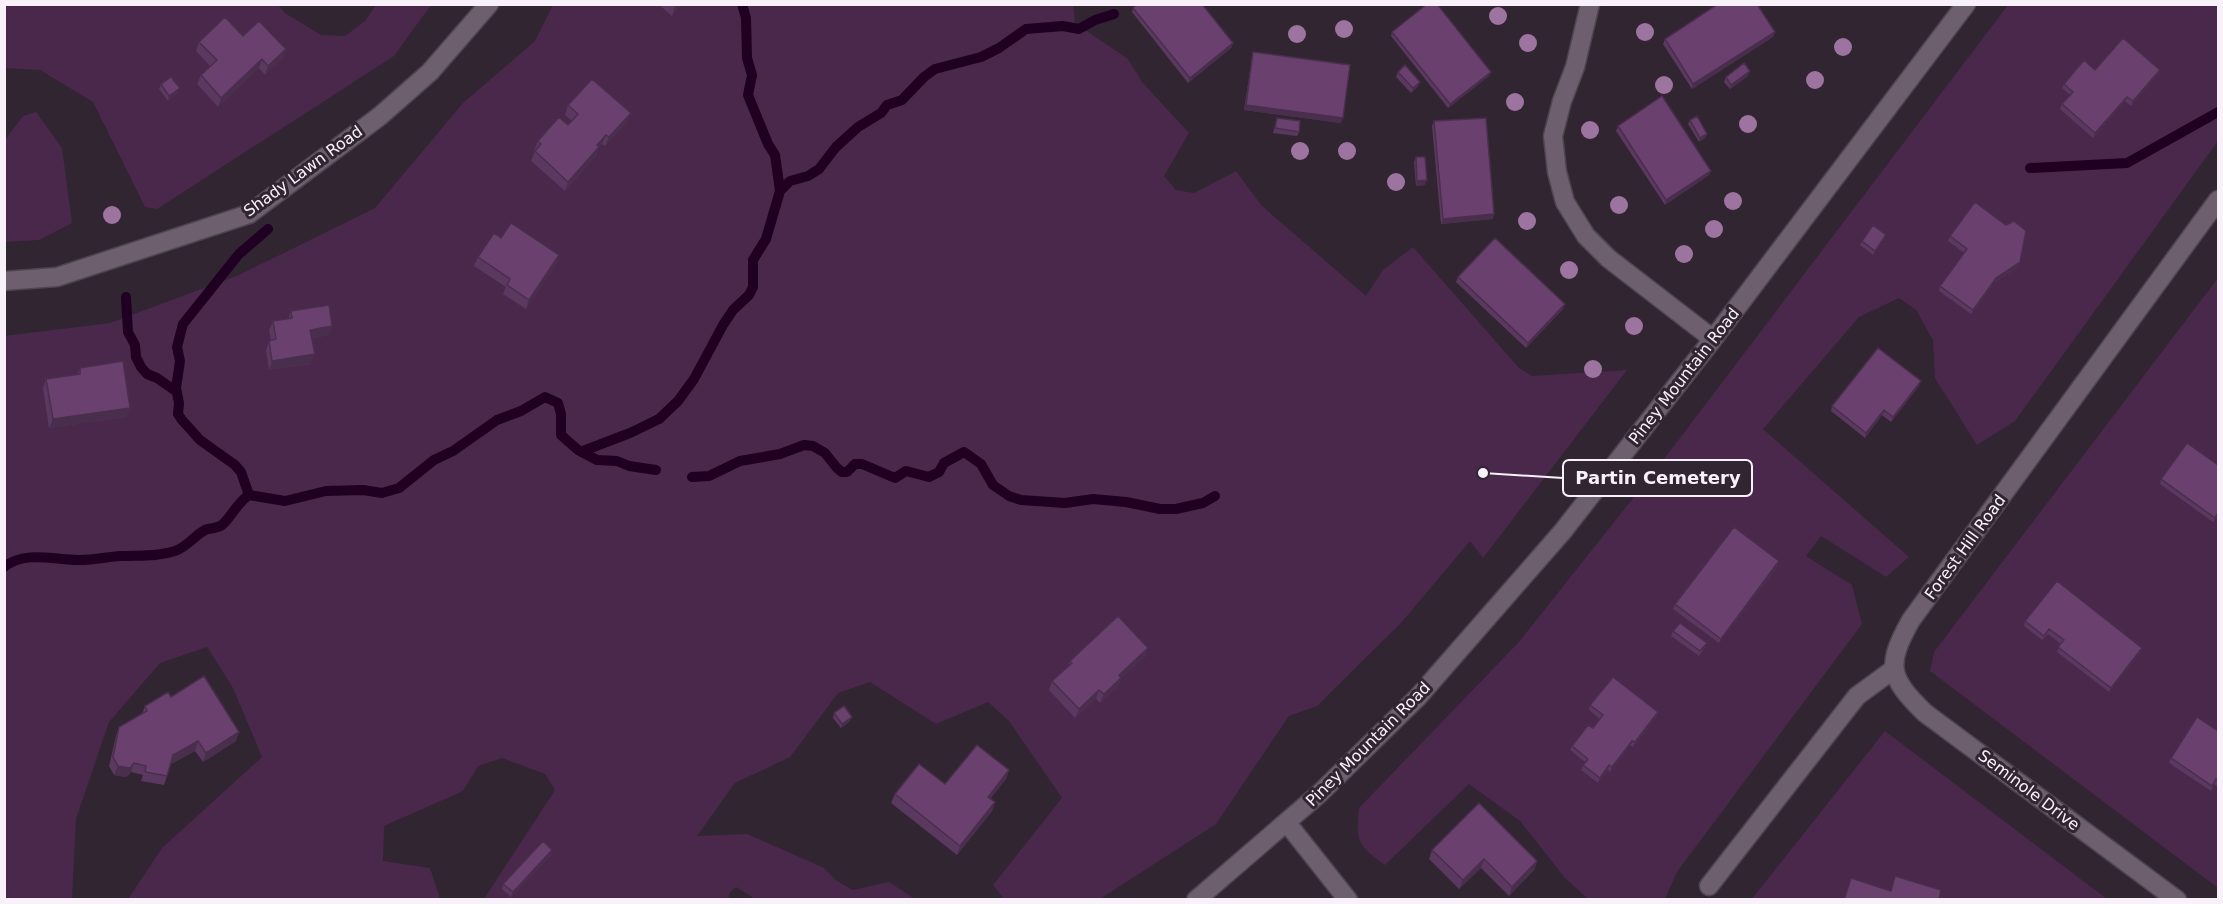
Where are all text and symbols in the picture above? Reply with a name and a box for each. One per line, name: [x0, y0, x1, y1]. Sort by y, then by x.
street label: Shady Lawn Road: [240, 122, 366, 220]
street label: Piney Mountain Road: [1625, 304, 1743, 448]
callout: Partin Cemetery: [1563, 460, 1752, 496]
text: Partin Cemetery: [1575, 467, 1741, 488]
street label: Forest Hill Road: [1921, 491, 2009, 603]
street label: Piney Mountain Road: [1302, 678, 1434, 810]
street label: Seminole Drive: [1975, 746, 2083, 834]

